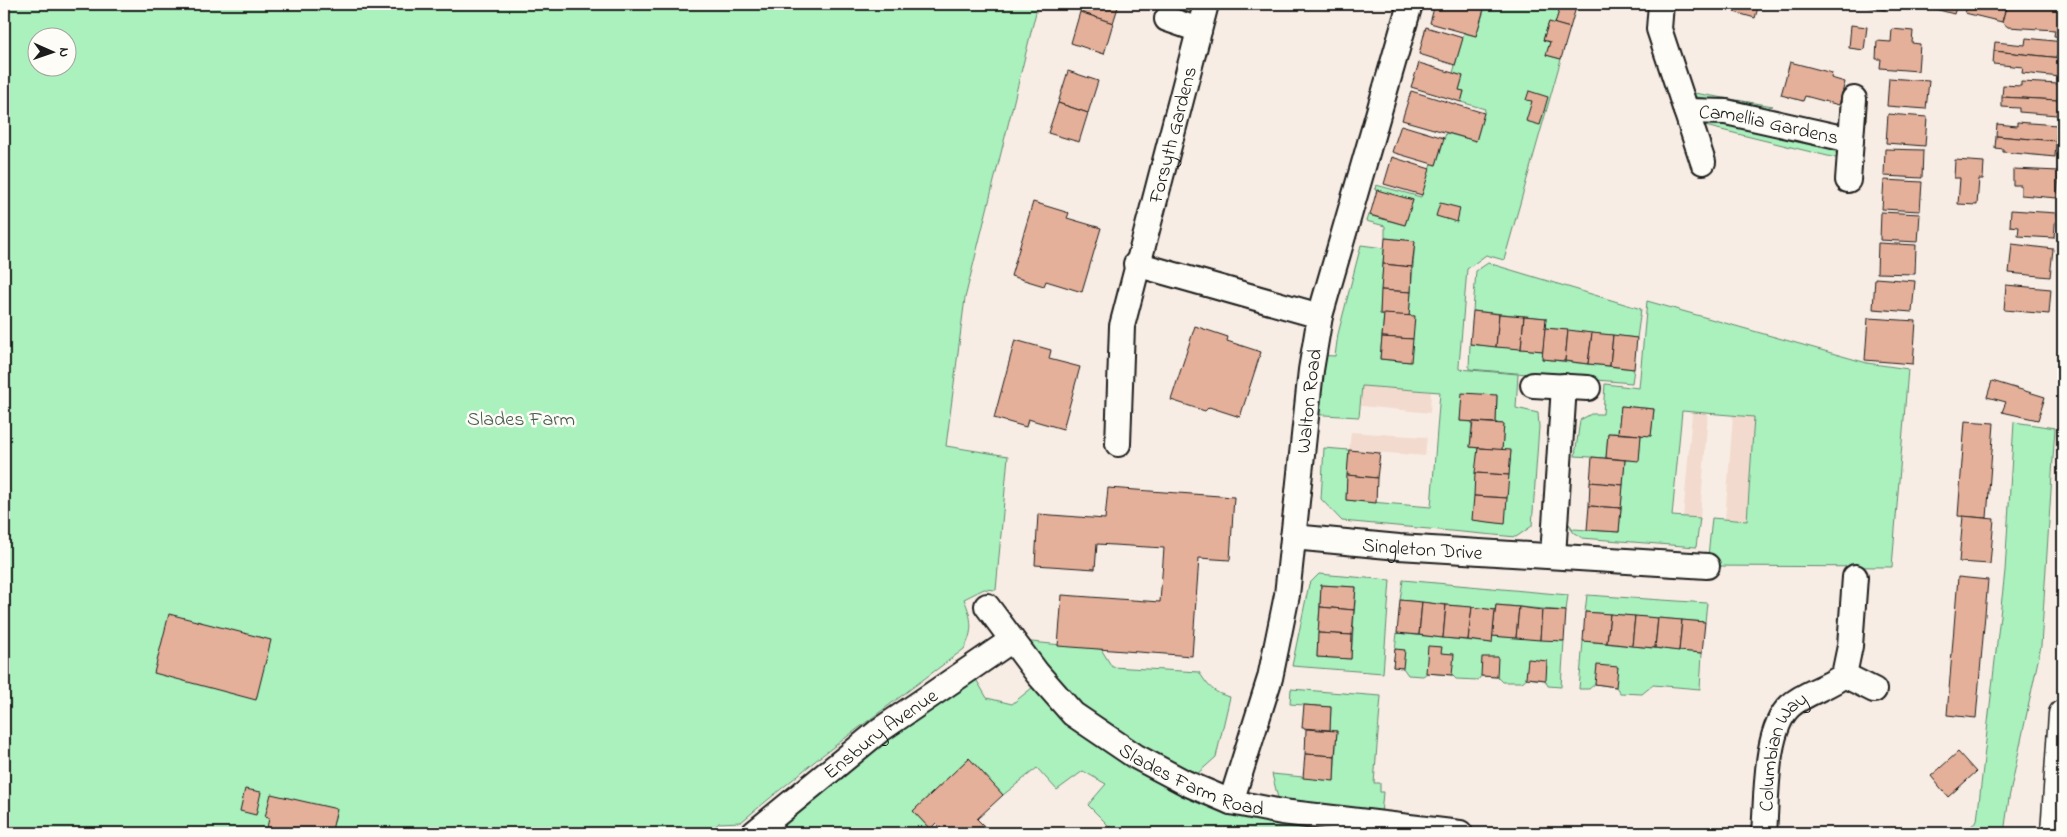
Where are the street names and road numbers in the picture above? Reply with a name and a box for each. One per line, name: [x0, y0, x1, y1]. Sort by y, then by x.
street label: Forsyth Gardens: [1142, 64, 1206, 208]
street label: Camellia Gardens: [1698, 99, 1841, 154]
street label: Walton Road: [1290, 347, 1331, 455]
street label: Singleton Drive: [1361, 532, 1483, 569]
street label: Ensbury Avenue: [818, 683, 944, 787]
street label: Columbian Way: [1753, 685, 1814, 812]
street label: Slades Farm Road: [1112, 737, 1266, 825]

